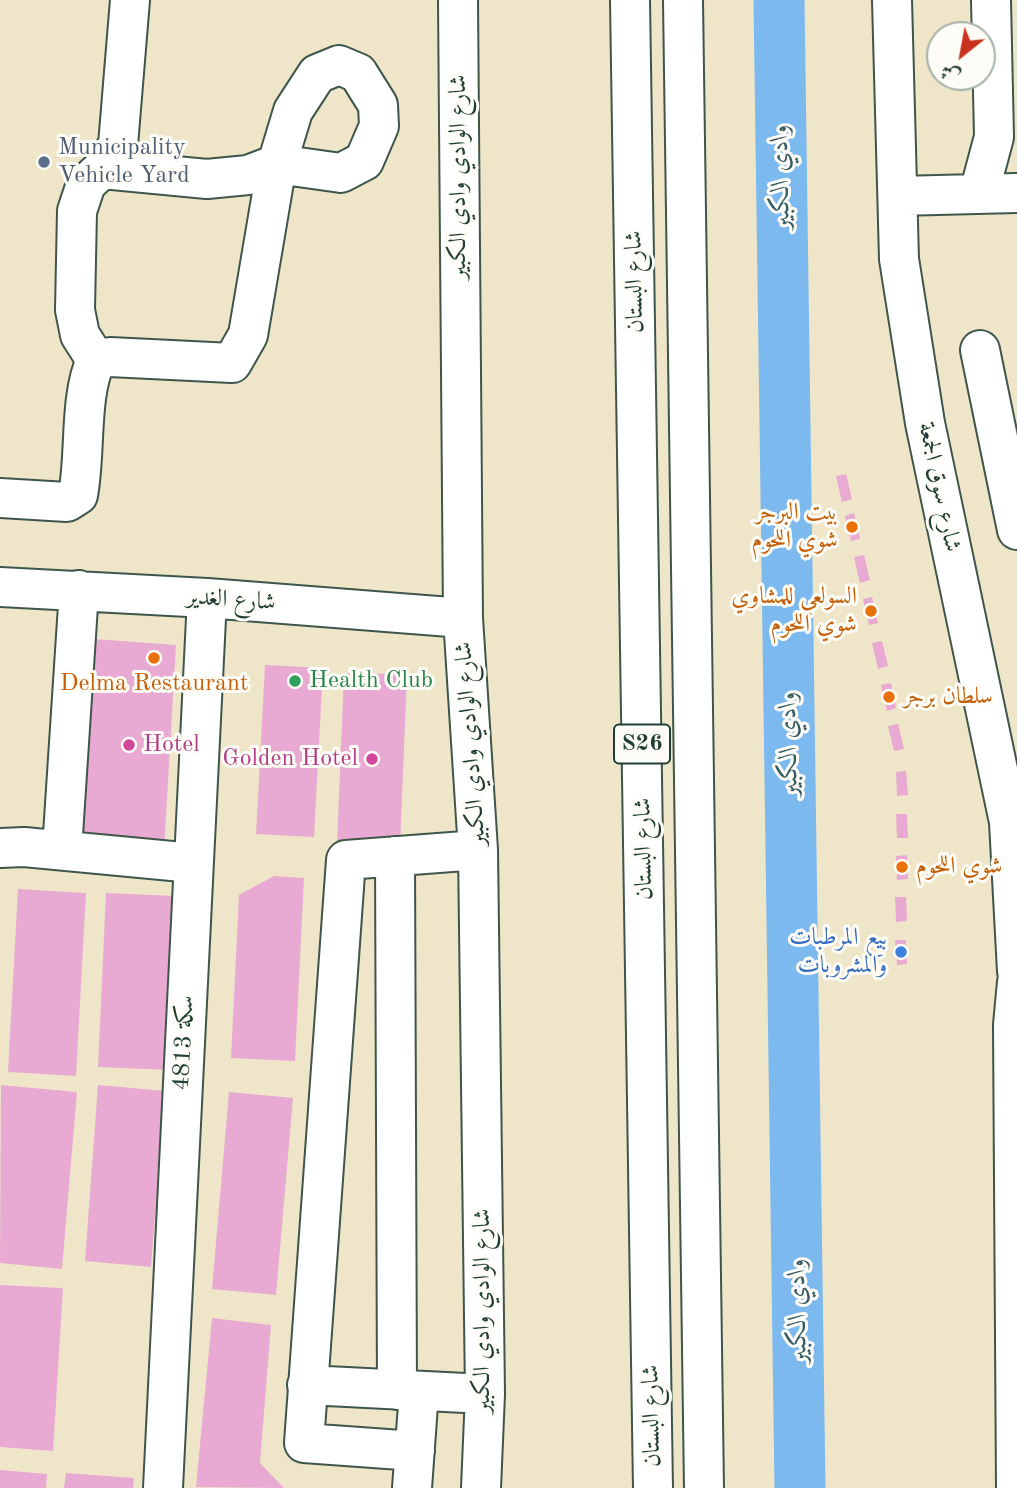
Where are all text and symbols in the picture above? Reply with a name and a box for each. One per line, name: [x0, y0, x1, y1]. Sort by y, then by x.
north arrow: [926, 21, 996, 91]
text: ش: [938, 60, 964, 86]
street label: شارع الوادي وادي الكبير: [445, 75, 473, 279]
water label: وادي الكبير: [764, 124, 798, 230]
place label: Municipality Vehicle Yard: [58, 134, 190, 190]
marker: Municipality Vehicle Yard: [36, 154, 52, 170]
street label: شارع البستان: [620, 231, 650, 333]
street label: شارع سوق الجمعة: [911, 419, 967, 555]
place label: بيت البرجر شوي اللحوم: [752, 499, 838, 555]
marker: بيت البرجر شوي اللحوم: [844, 519, 860, 535]
street label: شارع الغدير: [185, 583, 277, 617]
place label: السولعي للمشاوي شوي اللحوم: [731, 583, 857, 639]
marker: السولعي للمشاوي شوي اللحوم: [863, 603, 879, 619]
street label: شارع الوادي وادي الكبير: [449, 641, 493, 847]
marker: Delma Restaurant: [146, 650, 162, 666]
place label: Health Club: [309, 667, 433, 695]
place label: Delma Restaurant: [60, 670, 248, 698]
marker: Health Club: [287, 673, 303, 689]
place label: سلطان برجر: [903, 683, 993, 711]
marker: سلطان برجر: [881, 689, 897, 705]
water label: وادي الكبير: [772, 691, 806, 797]
road number: S26: [614, 724, 670, 764]
place label: Hotel: [143, 731, 200, 759]
marker: Hotel: [121, 737, 137, 753]
place label: Golden Hotel: [222, 745, 358, 773]
marker: Golden Hotel: [364, 751, 380, 767]
street label: شارع البستان: [629, 798, 659, 900]
place label: شوي اللحوم: [916, 853, 1002, 881]
marker: شوي اللحوم: [894, 859, 910, 875]
place label: بيع المرطبات والمشروبات: [789, 924, 887, 980]
marker: بيع المرطبات والمشروبات: [893, 944, 909, 960]
street label: سكة 4813: [167, 995, 201, 1091]
street label: شارع الوادي وادي الكبير: [469, 1209, 497, 1413]
water label: وادي الكبير: [781, 1258, 815, 1364]
street label: شارع البستان: [637, 1365, 667, 1467]

